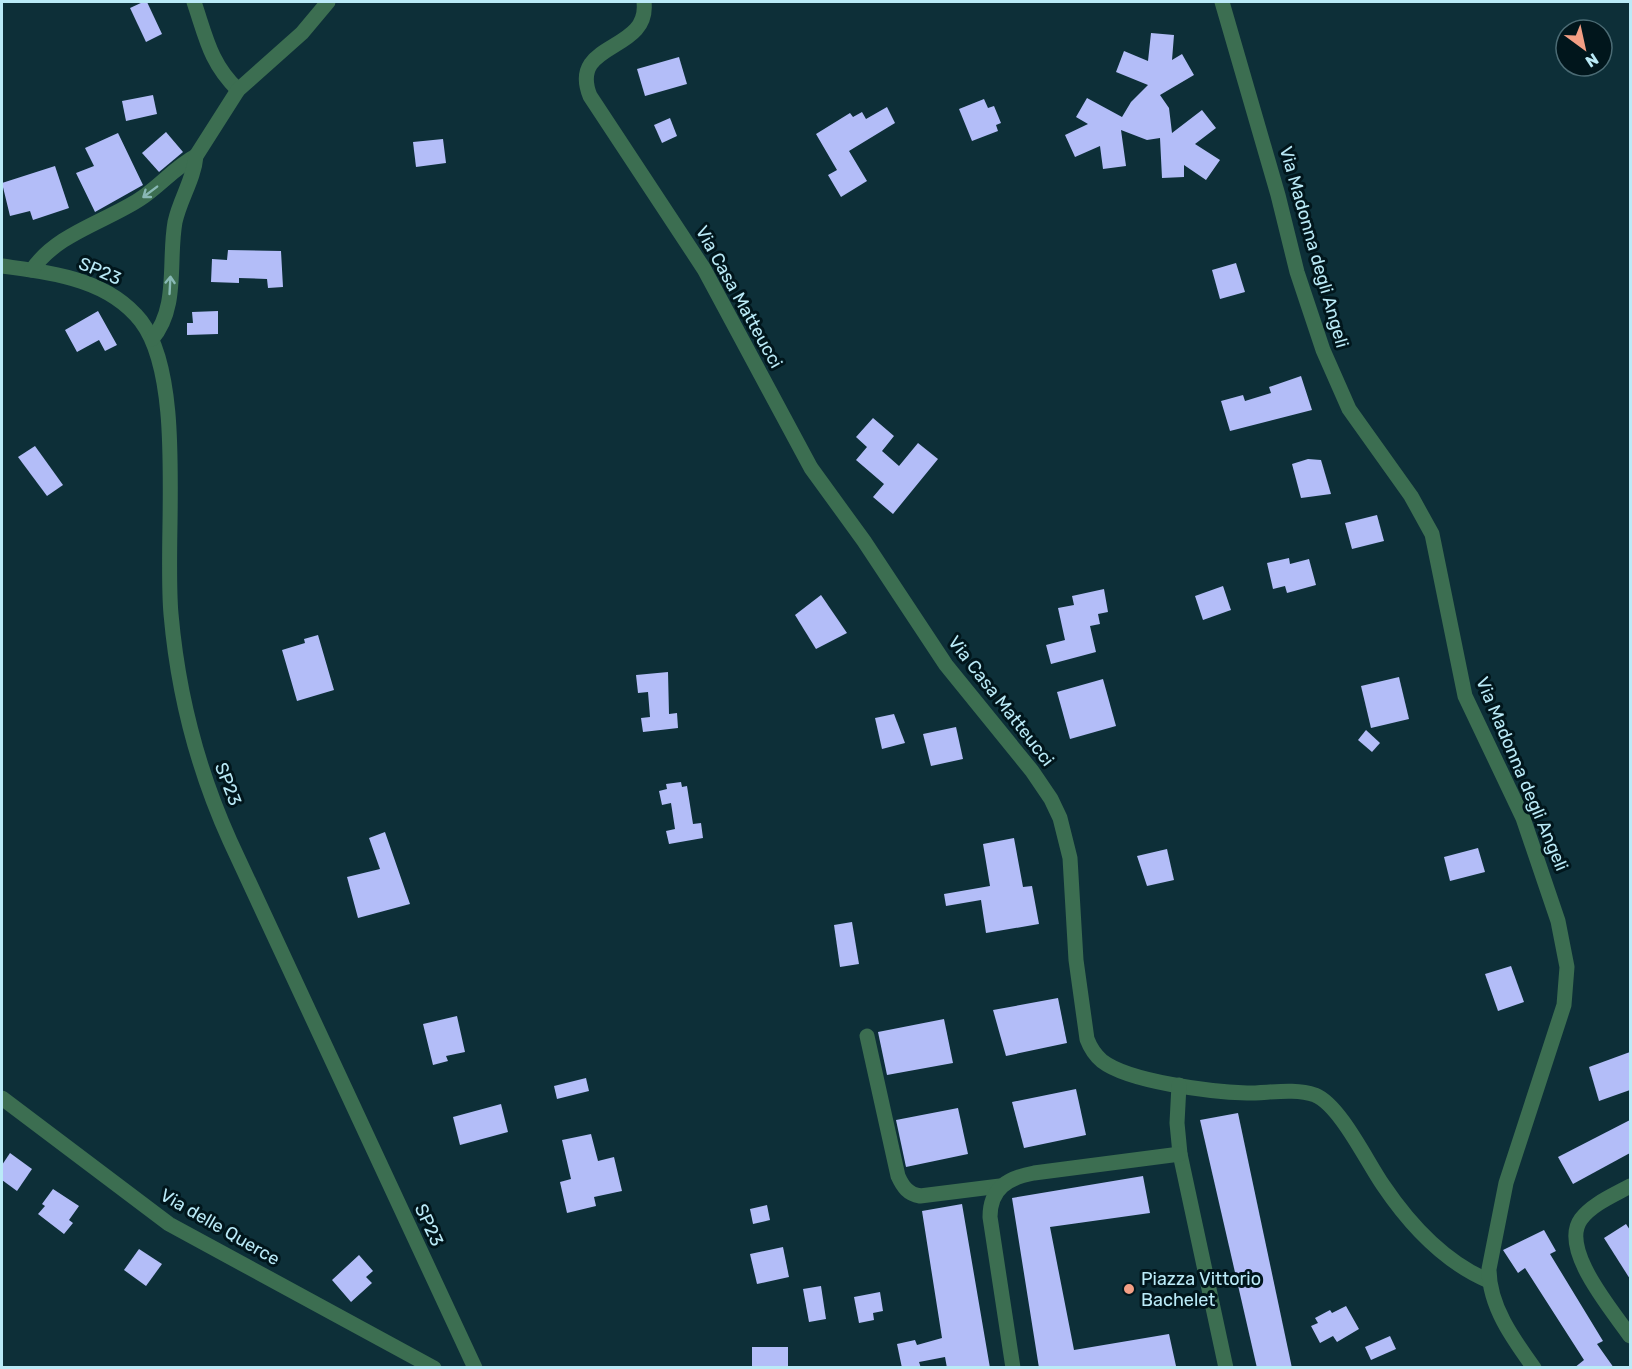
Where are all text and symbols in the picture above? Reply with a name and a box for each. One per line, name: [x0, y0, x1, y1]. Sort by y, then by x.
north arrow: [1554, 18, 1614, 78]
text: N: [1582, 49, 1602, 71]
street label: Via Madonna degli Angeli: [1275, 144, 1353, 350]
one-way arrow: [142, 186, 158, 198]
street label: Via Casa Matteucci: [691, 222, 787, 372]
street label: SP23: [75, 252, 125, 290]
one-way arrow: [164, 275, 175, 295]
street label: Via Casa Matteucci: [943, 631, 1059, 771]
street label: Via Madonna degli Angeli: [1471, 674, 1573, 874]
street label: SP23: [210, 759, 246, 809]
street label: Via delle Querce: [156, 1184, 284, 1270]
street label: SP23: [410, 1200, 448, 1250]
place label: Piazza Vittorio Bachelet: [1141, 1268, 1261, 1311]
marker: Piazza Vittorio Bachelet: [1122, 1282, 1136, 1296]

